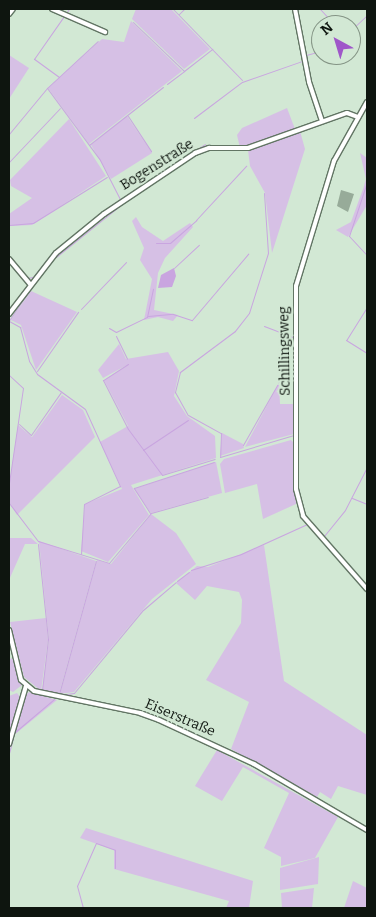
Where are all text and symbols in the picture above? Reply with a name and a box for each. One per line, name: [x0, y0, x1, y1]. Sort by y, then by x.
north arrow: [311, 15, 361, 65]
text: N: [317, 19, 336, 39]
street label: Bogenstraße: [117, 136, 197, 194]
street label: Schillingsweg: [276, 306, 294, 396]
street label: Eiserstraße: [142, 696, 218, 740]

